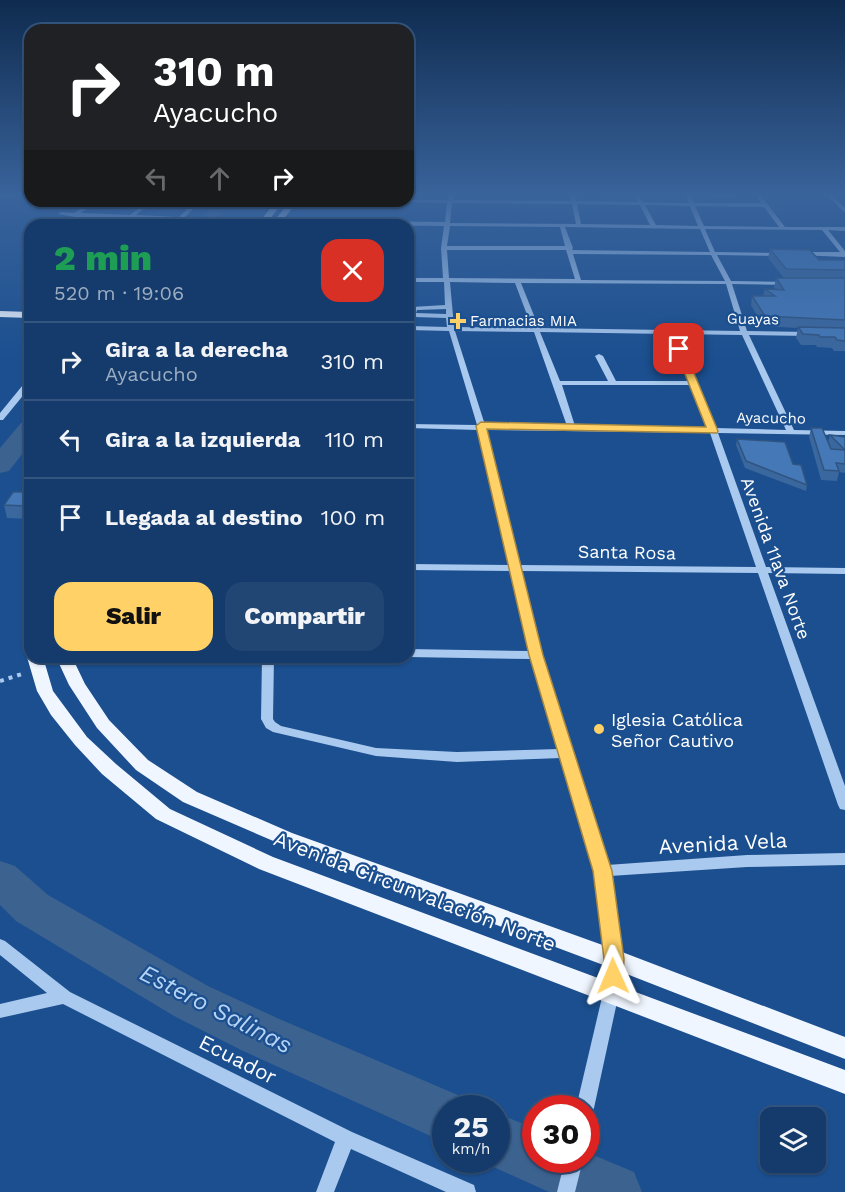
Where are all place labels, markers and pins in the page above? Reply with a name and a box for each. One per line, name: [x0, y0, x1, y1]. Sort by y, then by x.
place label: Farmacias MIA: [470, 312, 577, 330]
marker: Farmacias MIA: [451, 314, 465, 328]
pin: [653, 323, 704, 374]
place label: Iglesia Católica Señor Cautivo: [611, 709, 743, 751]
marker: Iglesia Católica Señor Cautivo: [592, 722, 606, 736]

